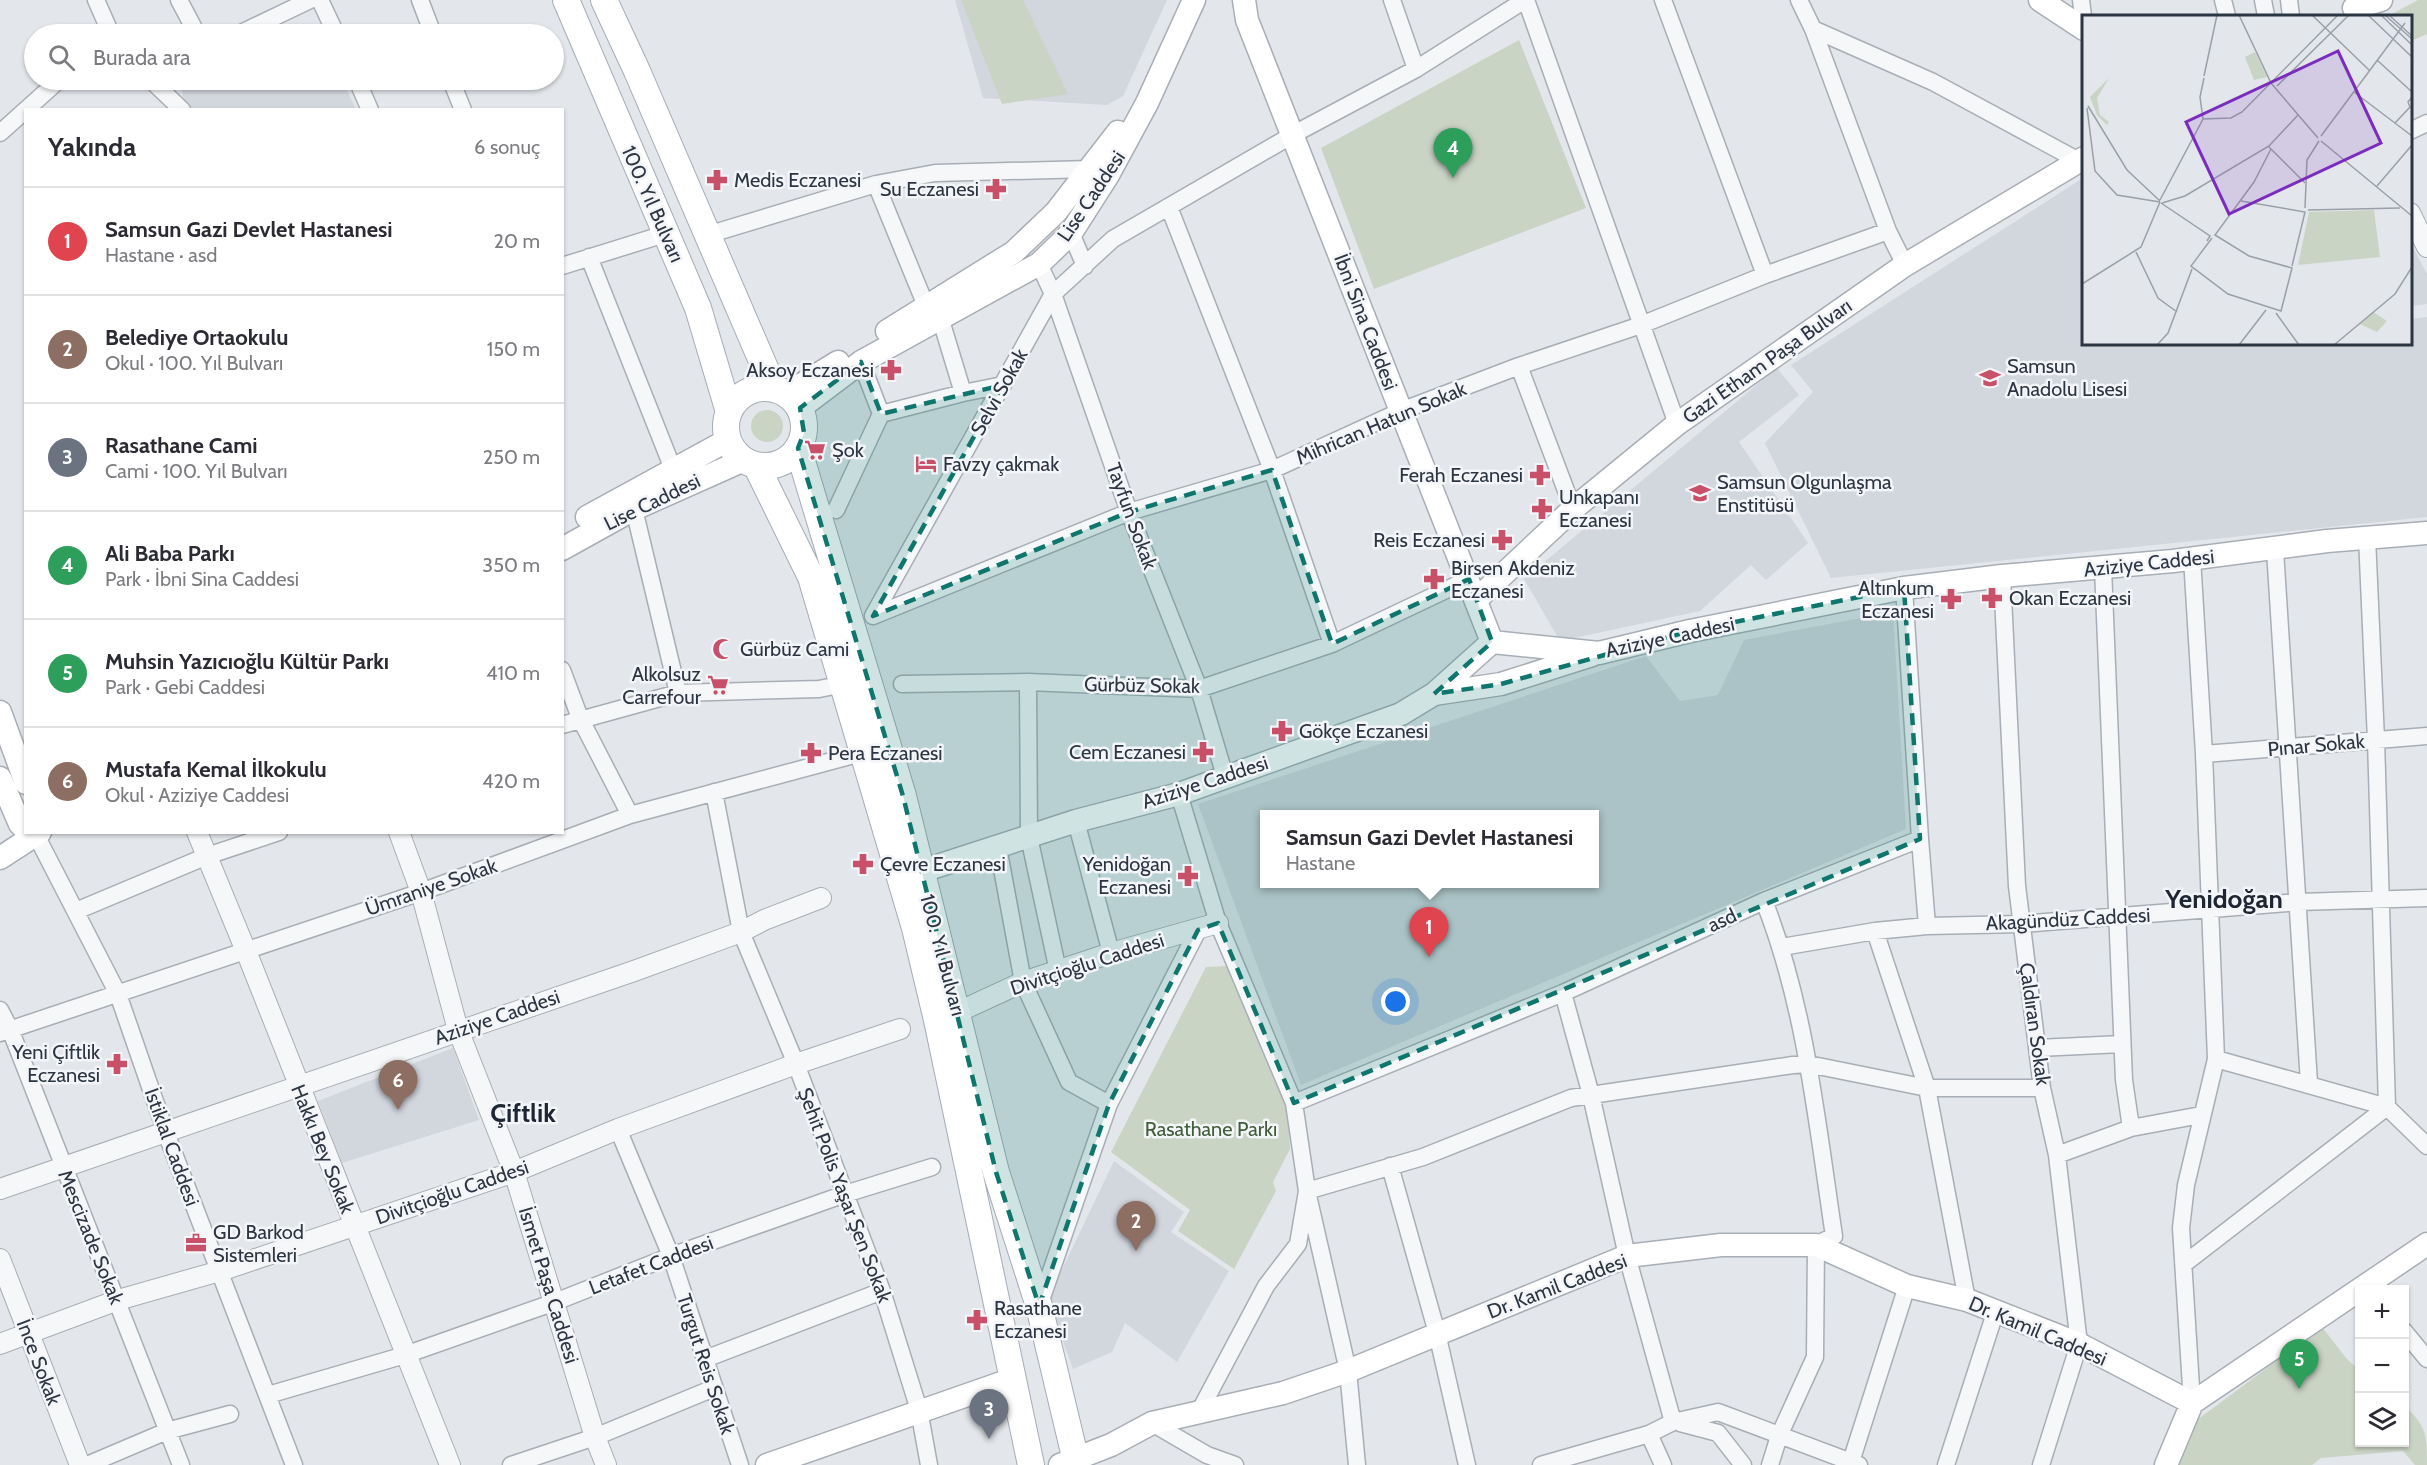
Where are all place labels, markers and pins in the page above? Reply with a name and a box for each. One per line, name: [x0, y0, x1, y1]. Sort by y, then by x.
pin: 4: [1434, 128, 1472, 178]
pharmacy icon: Medis Eczanesi: [705, 168, 729, 192]
place label: Medis Eczanesi: [734, 168, 861, 192]
place label: Su Eczanesi: [880, 177, 979, 201]
pharmacy icon: Su Eczanesi: [984, 177, 1008, 201]
place label: Samsun Anadolu Lisesi: [2007, 354, 2127, 401]
place label: Aksoy Eczanesi: [746, 358, 874, 382]
pharmacy icon: Aksoy Eczanesi: [879, 358, 903, 382]
school or university icon: Samsun Anadolu Lisesi: [1978, 366, 2002, 390]
supermarket icon: Şok: [803, 438, 827, 462]
place label: Şok: [832, 438, 864, 462]
hotel icon: Favzy çakmak: [914, 452, 938, 476]
place label: Favzy çakmak: [943, 452, 1059, 476]
place label: Ferah Eczanesi: [1399, 463, 1523, 487]
pharmacy icon: Ferah Eczanesi: [1528, 463, 1552, 487]
place label: Samsun Olgunlaşma Enstitüsü: [1717, 470, 1892, 517]
school or university icon: Samsun Olgunlaşma Enstitüsü: [1688, 481, 1712, 505]
place label: Unkapanı Eczanesi: [1559, 485, 1639, 532]
pharmacy icon: Unkapanı Eczanesi: [1530, 497, 1554, 521]
place label: Reis Eczanesi: [1373, 528, 1485, 552]
pharmacy icon: Reis Eczanesi: [1490, 528, 1514, 552]
place label: Birsen Akdeniz Eczanesi: [1451, 556, 1575, 603]
pharmacy icon: Birsen Akdeniz Eczanesi: [1422, 567, 1446, 591]
place label: Altınkum Eczanesi: [1858, 576, 1934, 623]
pharmacy icon: Okan Eczanesi: [1980, 586, 2004, 610]
place label: Okan Eczanesi: [2009, 586, 2131, 610]
pharmacy icon: Altınkum Eczanesi: [1939, 587, 1963, 611]
mosque icon: Gürbüz Cami: [711, 637, 735, 661]
place label: Gürbüz Cami: [740, 637, 849, 661]
place label: Alkolsuz Carrefour: [622, 662, 702, 709]
supermarket icon: Alkolsuz Carrefour: [706, 673, 730, 697]
pharmacy icon: Gökçe Eczanesi: [1270, 719, 1294, 743]
place label: Gökçe Eczanesi: [1299, 719, 1428, 743]
place label: Cem Eczanesi: [1069, 740, 1186, 764]
pharmacy icon: Cem Eczanesi: [1191, 740, 1215, 764]
pharmacy icon: Pera Eczanesi: [799, 741, 823, 765]
place label: Pera Eczanesi: [828, 741, 943, 765]
pharmacy icon: Çevre Eczanesi: [851, 852, 875, 876]
place label: Çevre Eczanesi: [880, 852, 1006, 876]
place label: Yenidoğan Eczanesi: [1082, 852, 1171, 899]
pharmacy icon: Yenidoğan Eczanesi: [1176, 864, 1200, 888]
pin: 1: [1410, 908, 1448, 957]
place label: Yeni Çiftlik Eczanesi: [11, 1040, 100, 1087]
pharmacy icon: Yeni Çiftlik Eczanesi: [105, 1052, 129, 1076]
pin: 6: [378, 1060, 418, 1110]
pin: 2: [1116, 1202, 1156, 1251]
place label: GD Barkod Sistemleri: [213, 1220, 304, 1267]
office icon: GD Barkod Sistemleri: [184, 1231, 208, 1255]
place label: Rasathane Eczanesi: [994, 1296, 1082, 1343]
pharmacy icon: Rasathane Eczanesi: [965, 1308, 989, 1332]
pin: 5: [2280, 1340, 2318, 1389]
pin: 3: [970, 1390, 1008, 1439]

